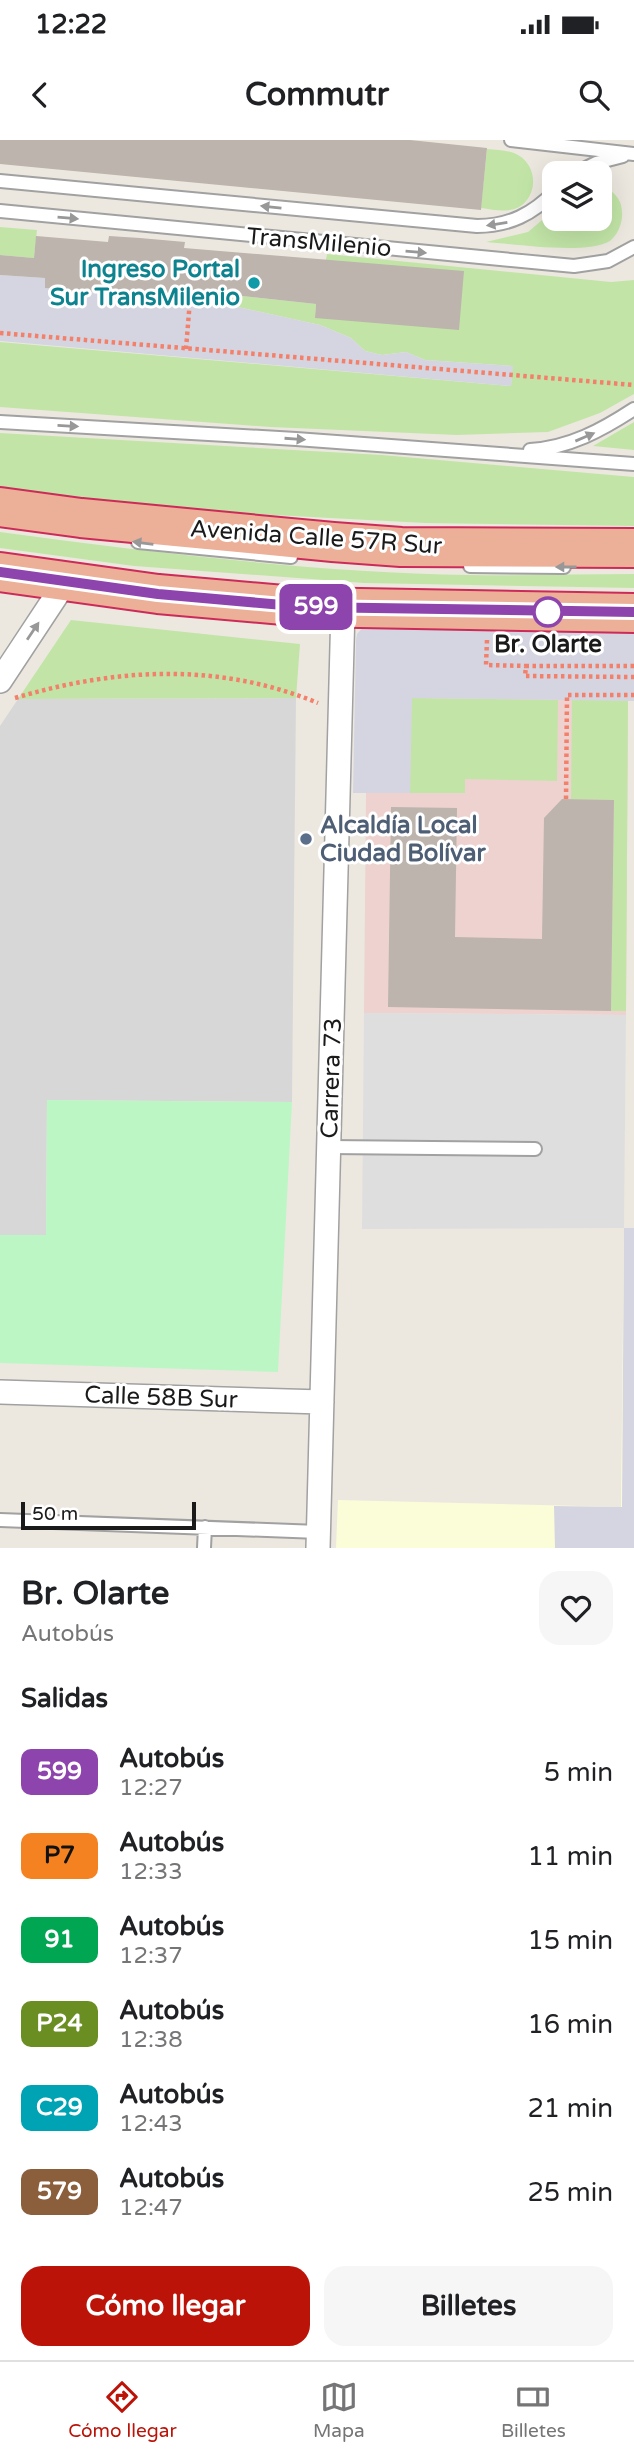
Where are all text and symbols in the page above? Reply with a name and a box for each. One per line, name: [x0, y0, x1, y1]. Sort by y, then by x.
text: 12:22: [35, 9, 107, 40]
icon: back: [21, 76, 59, 114]
text: Commutr: [245, 76, 389, 114]
icon: search: [575, 76, 613, 114]
map controls: [542, 161, 612, 231]
button: layers: [542, 161, 612, 231]
one-way arrow: [259, 201, 281, 212]
one-way arrow: [57, 213, 79, 224]
one-way arrow: [486, 219, 508, 230]
street label: TransMilenio: [245, 222, 393, 263]
one-way arrow: [406, 246, 428, 257]
place label: Ingreso Portal Sur TransMilenio: [50, 255, 240, 312]
marker: Ingreso Portal Sur TransMilenio: [246, 275, 262, 291]
one-way arrow: [57, 421, 79, 432]
one-way arrow: [575, 431, 596, 442]
one-way arrow: [284, 434, 306, 445]
street label: Avenida Calle 57R Sur: [189, 514, 444, 561]
one-way arrow: [132, 537, 154, 548]
one-way arrow: [555, 561, 577, 573]
line badge: 599: [276, 584, 356, 630]
text: 599: [293, 592, 339, 621]
marker: Br. Olarte: [533, 597, 563, 627]
one-way arrow: [26, 622, 40, 640]
place label: Br. Olarte: [494, 630, 602, 659]
place label: Alcaldía Local Ciudad Bolívar: [320, 811, 486, 868]
marker: Alcaldía Local Ciudad Bolívar: [298, 831, 314, 847]
street label: Carrera 73: [315, 1017, 348, 1139]
street label: Calle 58B Sur: [84, 1380, 239, 1415]
scale bar: [21, 1499, 196, 1531]
text: 50 m: [32, 1503, 78, 1525]
button: heart: [539, 1571, 613, 1645]
text: Br. Olarte: [21, 1574, 169, 1613]
text: Autobús: [21, 1620, 114, 1648]
text: Salidas: [21, 1683, 108, 1714]
text: Autobús: [119, 1743, 224, 1774]
text: 599: [37, 1757, 82, 1786]
text: 5 min: [544, 1757, 613, 1788]
text: 12:27: [119, 1774, 183, 1802]
text: Autobús: [119, 1827, 224, 1858]
text: P7: [44, 1841, 75, 1870]
text: 11 min: [527, 1841, 613, 1872]
text: 12:33: [119, 1858, 183, 1886]
text: Autobús: [119, 1911, 224, 1942]
text: 91: [44, 1925, 75, 1954]
text: 15 min: [527, 1925, 613, 1956]
text: 12:37: [119, 1942, 183, 1970]
text: Autobús: [119, 1995, 224, 2026]
text: P24: [36, 2009, 83, 2038]
text: 16 min: [527, 2009, 613, 2040]
text: 12:38: [119, 2026, 183, 2054]
text: Autobús: [119, 2079, 224, 2110]
text: C29: [36, 2093, 83, 2122]
text: 21 min: [527, 2093, 613, 2124]
text: 12:43: [119, 2110, 183, 2138]
text: Autobús: [119, 2163, 224, 2194]
text: 579: [37, 2177, 82, 2206]
text: 25 min: [527, 2177, 613, 2208]
text: 12:47: [119, 2194, 183, 2222]
button: Cómo llegar: [21, 2266, 310, 2346]
button: Billetes: [324, 2266, 613, 2346]
tab: Cómo llegar: [68, 2378, 177, 2442]
tab: Mapa: [313, 2378, 365, 2442]
tab: Billetes: [501, 2378, 566, 2442]

